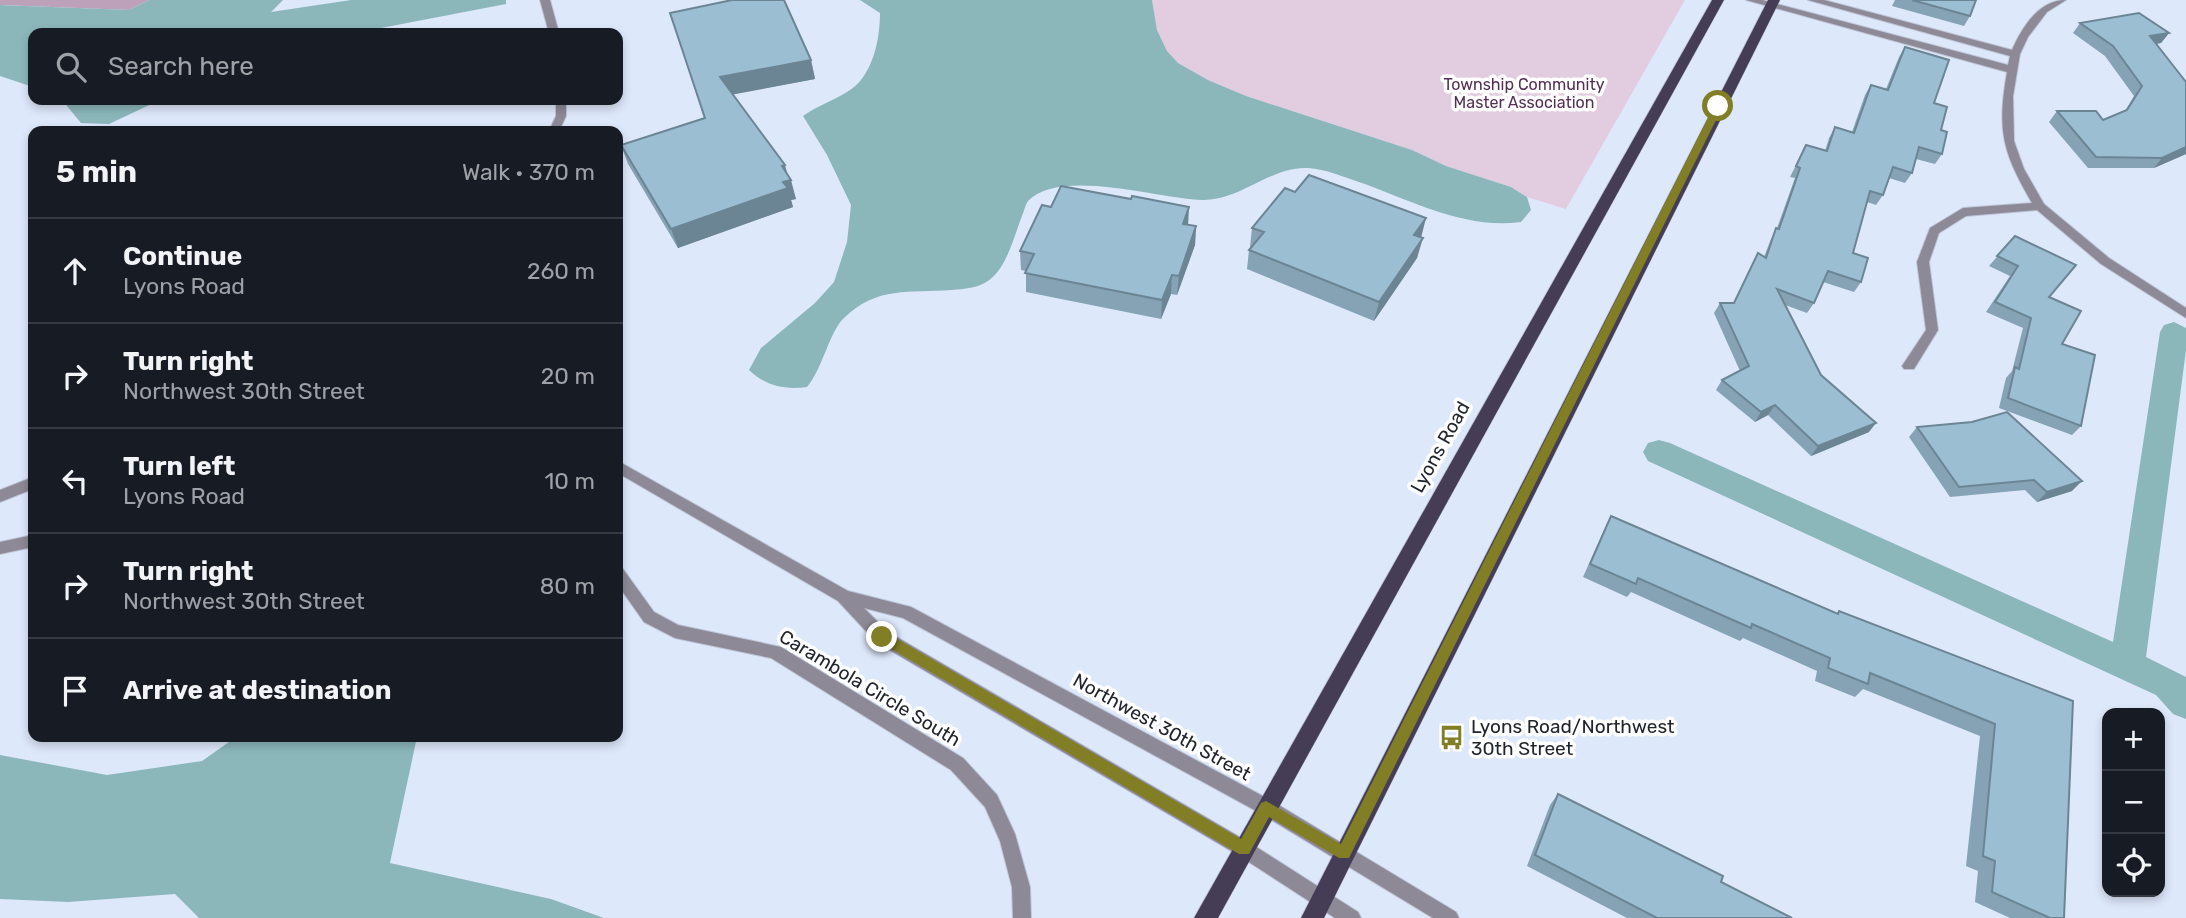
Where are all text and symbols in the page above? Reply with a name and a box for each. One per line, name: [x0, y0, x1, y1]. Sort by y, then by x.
search box: [28, 28, 623, 105]
icon: search: [52, 48, 90, 86]
text: Search here: [108, 51, 254, 82]
park label: Township Community Master Association: [1443, 75, 1605, 112]
route start: [1702, 90, 1733, 121]
text: 5 min: [56, 154, 137, 190]
text: Walk · 370 m: [462, 158, 595, 186]
text: Continue: [123, 241, 242, 272]
icon: ahead: [56, 252, 94, 290]
text: 260 m: [527, 257, 595, 285]
text: Lyons Road: [123, 272, 245, 300]
text: Turn right: [123, 346, 253, 377]
icon: right: [56, 357, 94, 395]
text: 20 m: [541, 362, 595, 390]
text: Northwest 30th Street: [123, 377, 365, 405]
street label: Lyons Road: [1406, 397, 1474, 497]
text: Turn left: [123, 451, 235, 482]
icon: left: [56, 462, 94, 500]
text: 10 m: [544, 467, 595, 495]
text: Lyons Road: [123, 482, 245, 510]
text: Turn right: [123, 556, 253, 587]
icon: right: [56, 567, 94, 605]
text: 80 m: [540, 572, 595, 600]
text: Northwest 30th Street: [123, 587, 365, 615]
route end: [866, 621, 897, 652]
street label: Carambola Circle South: [775, 625, 965, 751]
street label: Northwest 30th Street: [1069, 669, 1255, 786]
icon: arrive: [56, 672, 94, 710]
text: Arrive at destination: [123, 675, 391, 706]
map controls: [2102, 708, 2165, 897]
button: +: [2102, 708, 2165, 771]
place label: Lyons Road/Northwest 30th Street: [1471, 715, 1675, 760]
bus stop icon: Lyons Road/Northwest 30th Street: [1437, 723, 1465, 751]
button: −: [2102, 771, 2165, 834]
button: locate: [2102, 834, 2165, 897]

